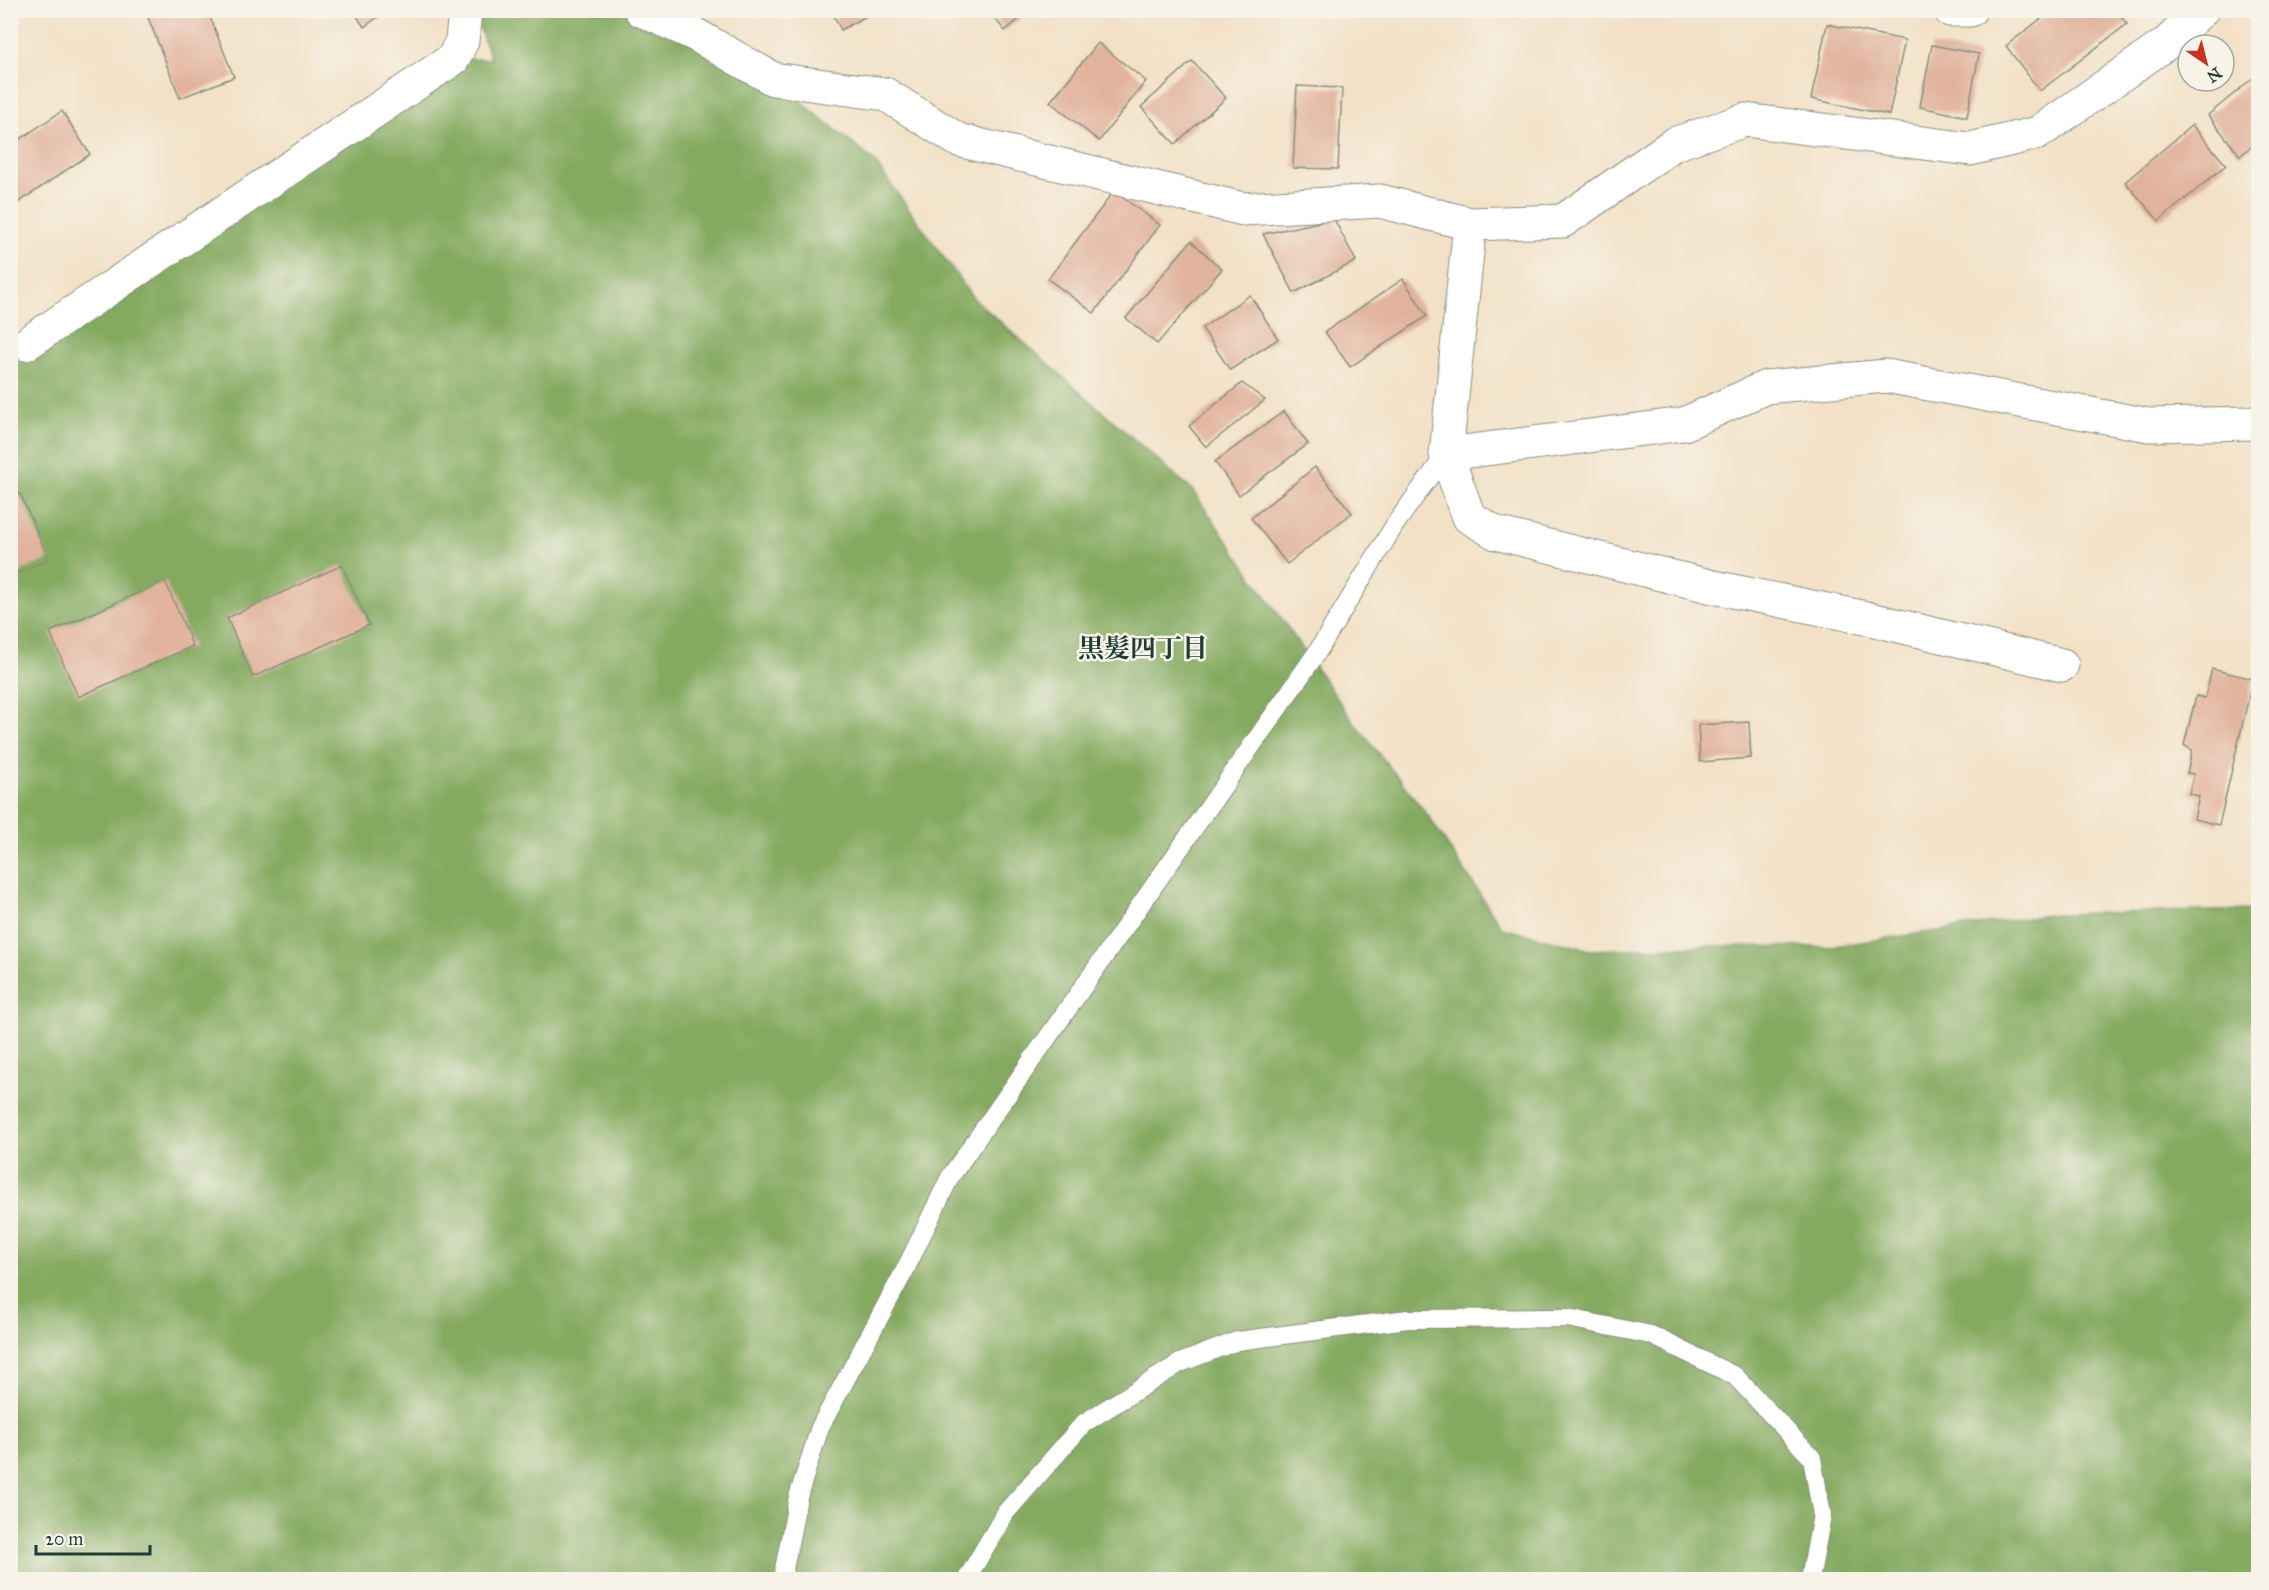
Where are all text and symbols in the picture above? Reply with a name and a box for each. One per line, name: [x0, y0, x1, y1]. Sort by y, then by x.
north arrow: [2176, 33, 2236, 93]
text: N: [2203, 63, 2225, 87]
district label: 黒髪四丁目: [1078, 632, 1208, 664]
scale bar: [36, 1518, 150, 1556]
text: 20 m: [45, 1528, 83, 1550]

